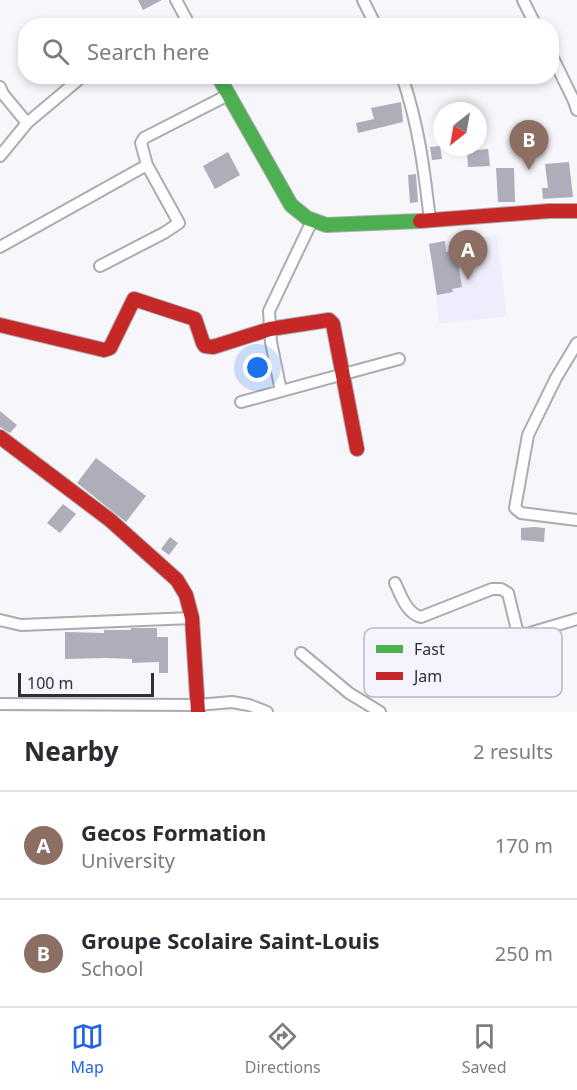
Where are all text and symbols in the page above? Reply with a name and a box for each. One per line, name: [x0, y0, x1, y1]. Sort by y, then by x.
search box: [18, 18, 559, 84]
icon: search: [39, 35, 72, 68]
text: Search here: [87, 36, 209, 66]
north arrow: [433, 102, 487, 156]
pin: B: [510, 120, 548, 170]
pin: A: [448, 230, 488, 280]
your location: [243, 353, 272, 382]
legend: [364, 628, 562, 697]
text: Fast: [414, 638, 445, 660]
text: Jam: [412, 665, 442, 687]
scale bar: [18, 670, 154, 698]
text: 100 m: [27, 672, 74, 694]
text: Nearby: [24, 733, 119, 769]
text: 2 results: [473, 738, 553, 765]
text: Gecos Formation: [81, 817, 266, 847]
text: A: [37, 832, 50, 859]
text: 170 m: [495, 832, 553, 859]
text: University: [81, 847, 175, 874]
text: Groupe Scolaire Saint-Louis: [81, 925, 380, 955]
text: B: [37, 940, 50, 967]
text: 250 m: [495, 940, 553, 967]
text: School: [81, 955, 143, 982]
tab: Map: [70, 1020, 104, 1078]
tab: Directions: [245, 1020, 321, 1078]
tab: Saved: [462, 1020, 506, 1078]

